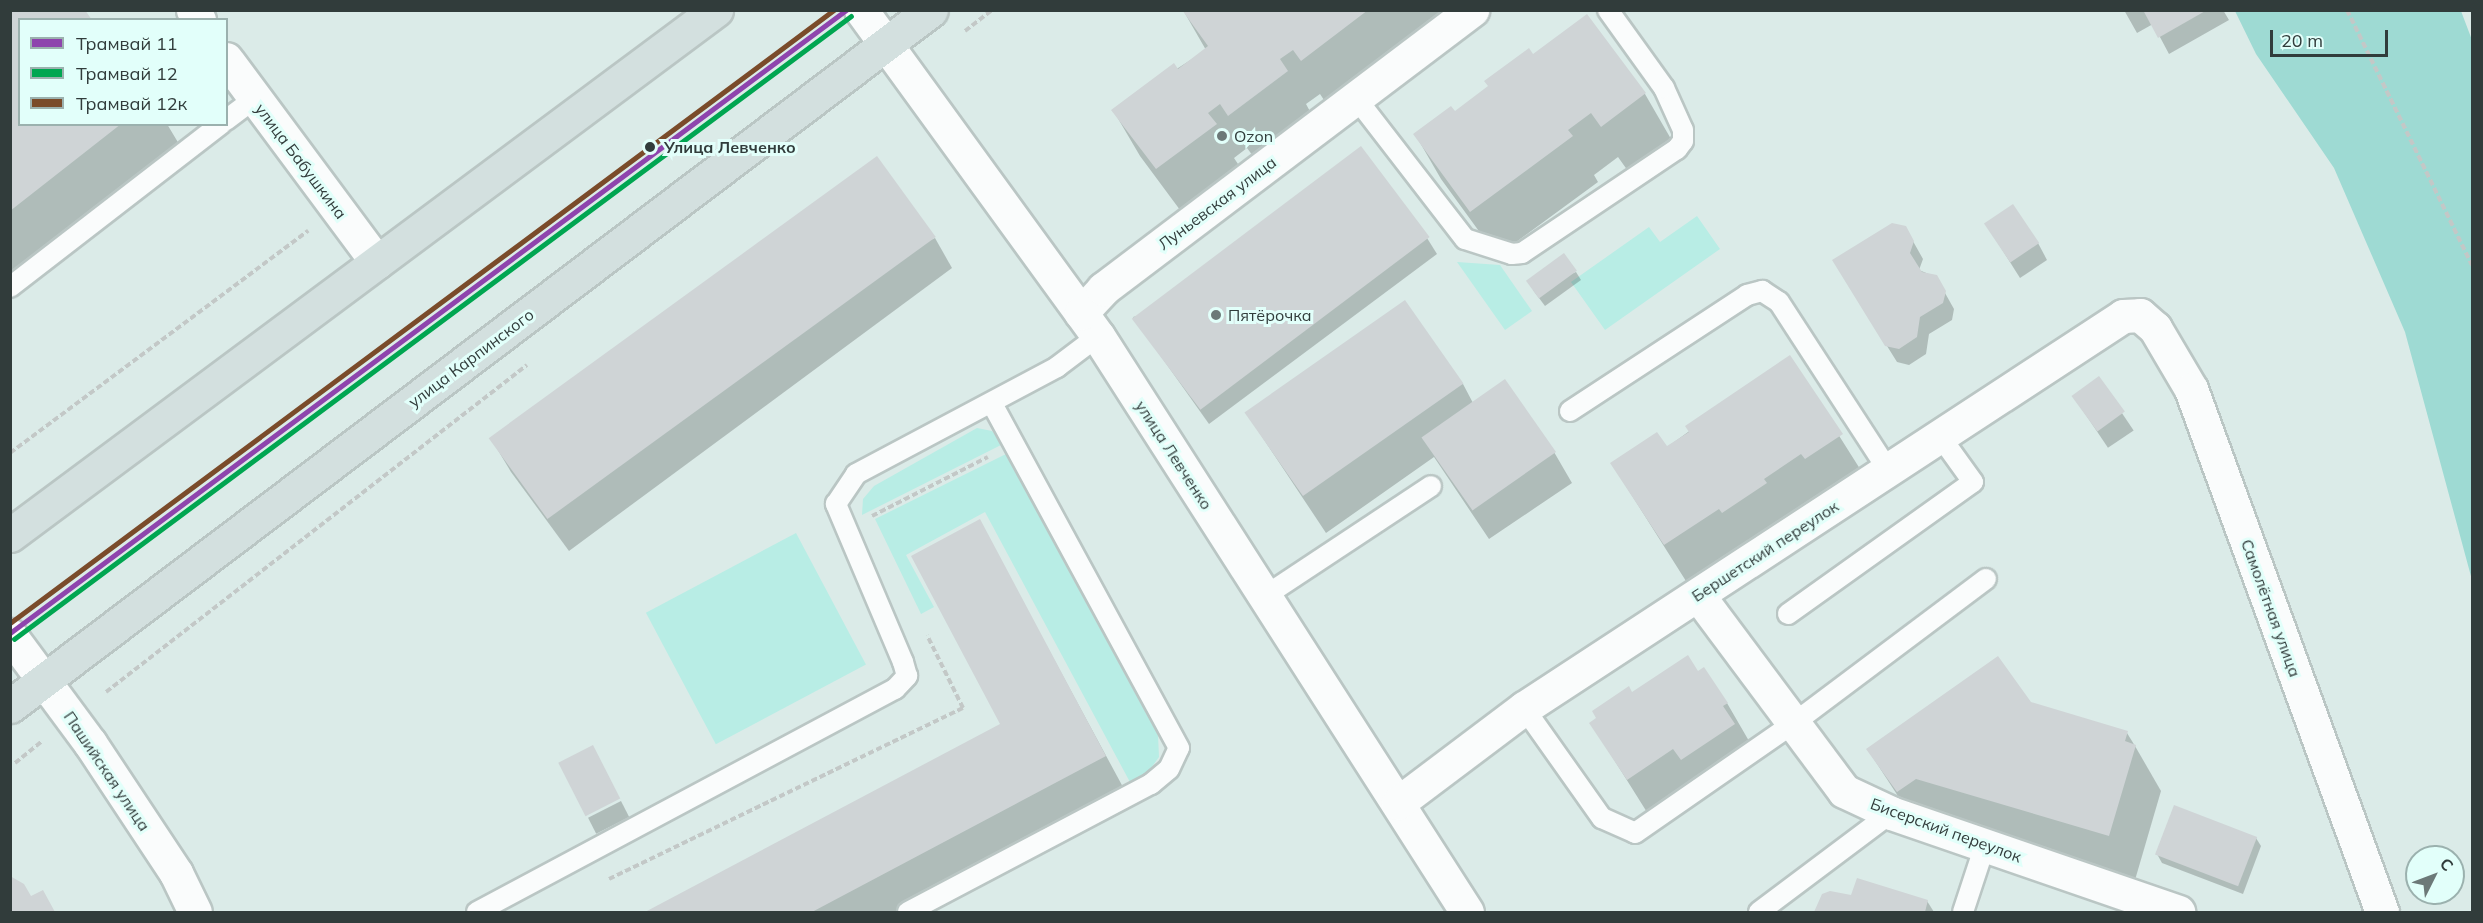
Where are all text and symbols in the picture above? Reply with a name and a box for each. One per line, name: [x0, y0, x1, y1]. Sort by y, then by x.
legend: [18, 18, 228, 126]
scale bar: [2273, 18, 2392, 56]
text: 20 m: [2281, 29, 2323, 52]
text: Трамвай 11: [76, 32, 178, 55]
text: Трамвай 12: [76, 62, 178, 85]
text: Трамвай 12к: [76, 92, 187, 115]
street label: улица Бабушкина: [251, 99, 351, 223]
place label: Ozon: [1234, 126, 1273, 146]
marker: Ozon: [1215, 129, 1229, 143]
place label: Улица Левченко: [664, 137, 796, 157]
marker: Улица Левченко: [641, 138, 659, 156]
street label: Луньевская улица: [1154, 152, 1280, 254]
street label: улица Карпинского: [405, 305, 537, 411]
place label: Пятёрочка: [1228, 305, 1312, 325]
marker: Пятёрочка: [1209, 308, 1223, 322]
street label: улица Левченко: [1132, 397, 1216, 513]
street label: Бершетский переулок: [1688, 496, 1842, 606]
street label: Самолётная улица: [2237, 537, 2305, 679]
street label: Пашийская улица: [60, 708, 154, 834]
street label: Бисерский переулок: [1868, 794, 2024, 866]
north arrow: [2405, 845, 2465, 905]
text: С: [2436, 854, 2458, 875]

